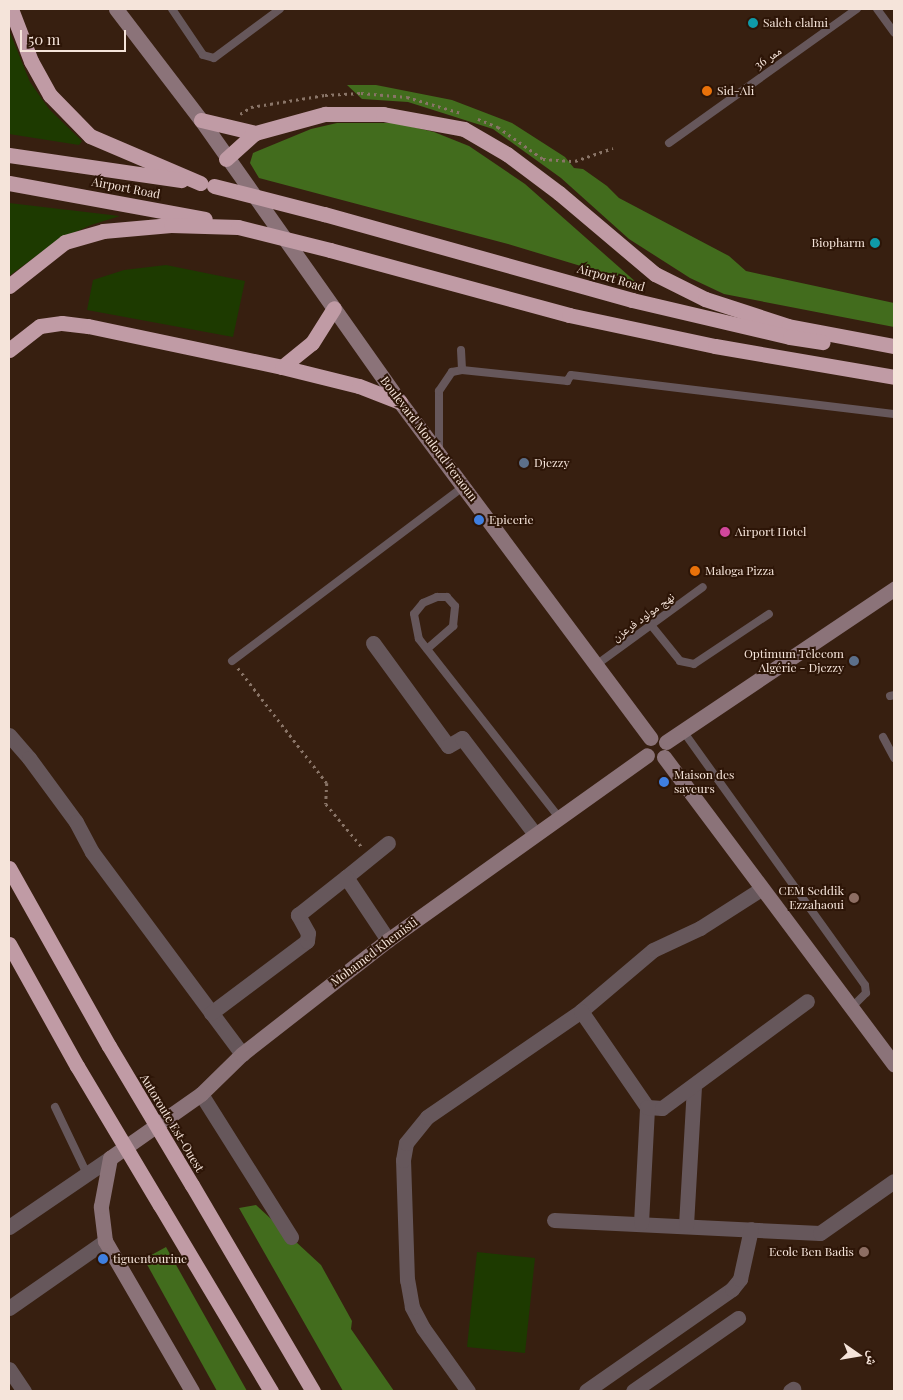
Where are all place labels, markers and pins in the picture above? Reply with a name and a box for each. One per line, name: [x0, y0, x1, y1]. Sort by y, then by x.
place label: Saleh elalmi: [763, 16, 828, 30]
marker: Saleh elalmi: [747, 17, 759, 29]
place label: Sid-Ali: [717, 84, 754, 98]
marker: Sid-Ali: [701, 85, 713, 97]
place label: Biopharm: [811, 236, 865, 250]
marker: Biopharm: [869, 237, 881, 249]
place label: Djezzy: [534, 456, 569, 470]
marker: Djezzy: [518, 457, 530, 469]
place label: Epicerie: [489, 513, 534, 527]
marker: Epicerie: [473, 514, 485, 526]
place label: Airport Hotel: [735, 525, 807, 539]
marker: Airport Hotel: [719, 526, 731, 538]
place label: Maloga Pizza: [705, 564, 774, 578]
marker: Maloga Pizza: [689, 565, 701, 577]
place label: Optimum Telecom Algérie - Djezzy: [744, 647, 844, 675]
marker: Optimum Telecom Algérie - Djezzy: [848, 655, 860, 667]
place label: Maison des saveurs: [674, 768, 734, 796]
marker: Maison des saveurs: [658, 776, 670, 788]
place label: CEM Seddik Ezzahaoui: [778, 884, 844, 912]
marker: CEM Seddik Ezzahaoui: [848, 892, 860, 904]
place label: Ecole Ben Badis: [769, 1245, 854, 1259]
marker: Ecole Ben Badis: [858, 1246, 870, 1258]
place label: tiguentourine: [113, 1252, 187, 1266]
marker: tiguentourine: [97, 1253, 109, 1265]

